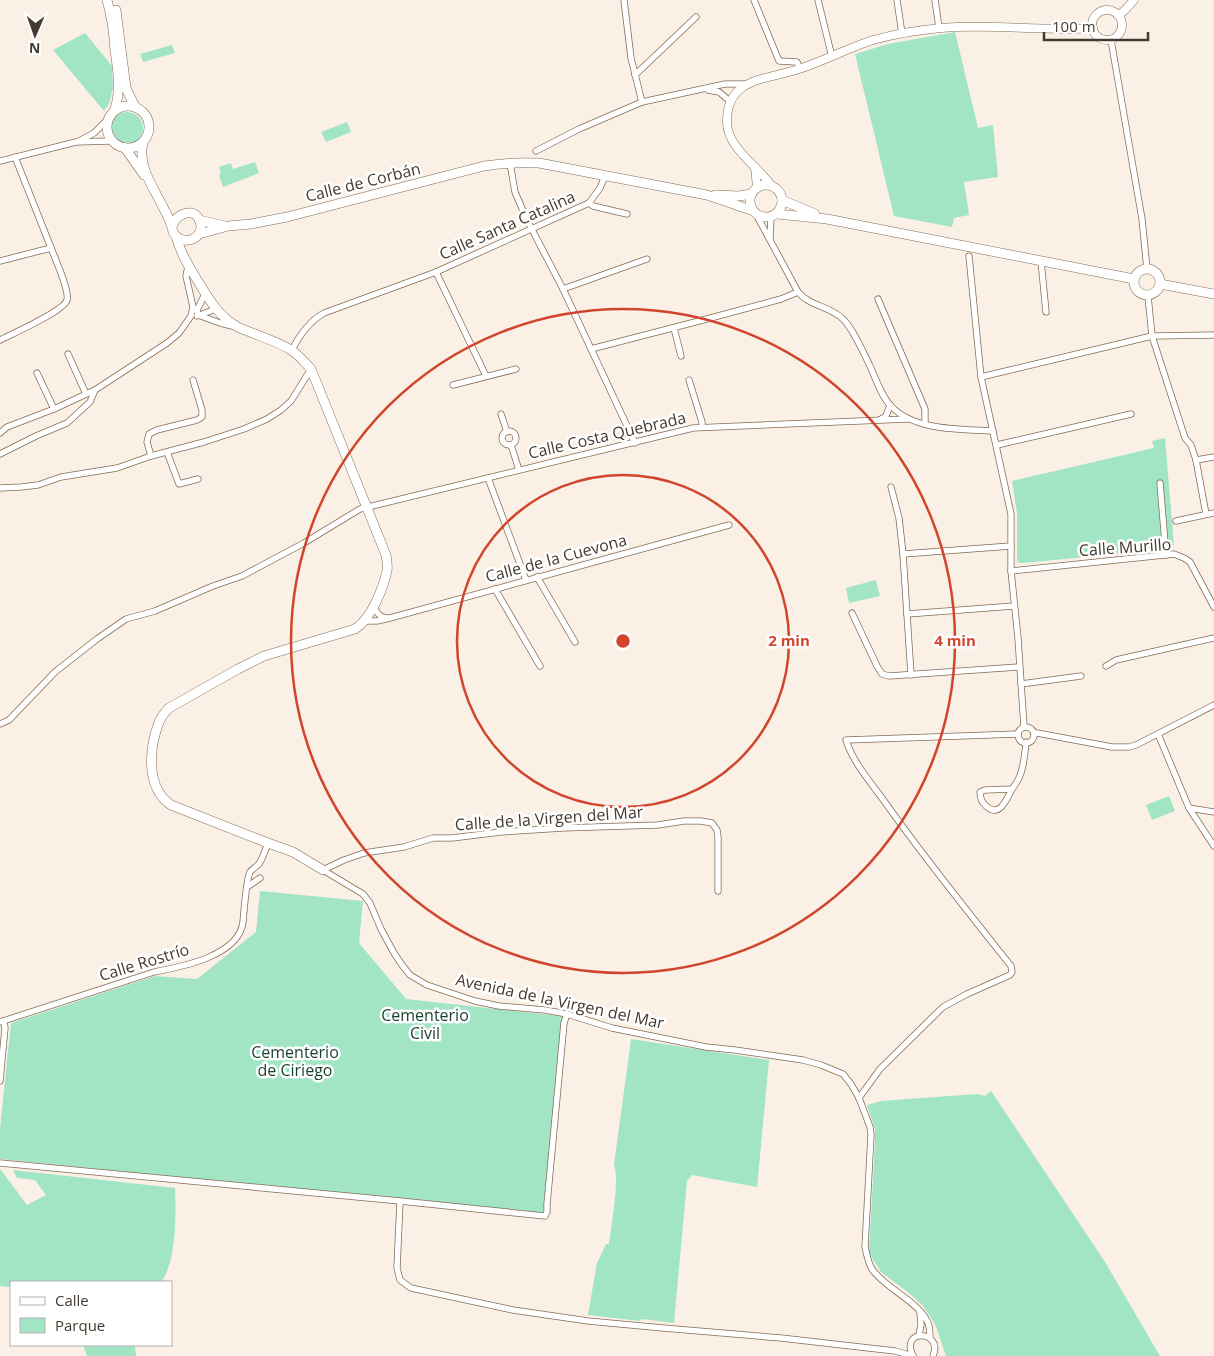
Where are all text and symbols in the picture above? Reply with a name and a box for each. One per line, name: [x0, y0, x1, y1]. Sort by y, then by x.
north arrow: [10, 10, 60, 60]
scale bar: [1044, 10, 1148, 42]
text: 100 m: [1052, 16, 1096, 36]
text: N: [29, 39, 41, 58]
street label: Calle de Corbán: [303, 157, 423, 207]
street label: Calle Santa Catalina: [435, 185, 579, 265]
street label: Calle Costa Quebrada: [526, 406, 688, 464]
street label: Calle de la Cuevona: [483, 529, 629, 587]
street label: Calle Murillo: [1078, 533, 1172, 561]
text: 2 min: [768, 630, 810, 650]
text: 4 min: [934, 630, 976, 650]
centre of rings: [614, 632, 632, 650]
street label: Calle de la Virgen del Mar: [454, 800, 644, 836]
street label: Calle Rostrío: [96, 938, 192, 986]
street label: Avenida de la Virgen del Mar: [454, 968, 667, 1034]
park label: Cementerio Civil: [381, 1004, 469, 1044]
park label: Cementerio de Ciriego: [251, 1041, 339, 1081]
legend: [10, 1281, 172, 1346]
text: Calle: [55, 1290, 89, 1310]
text: Parque: [55, 1315, 105, 1335]

